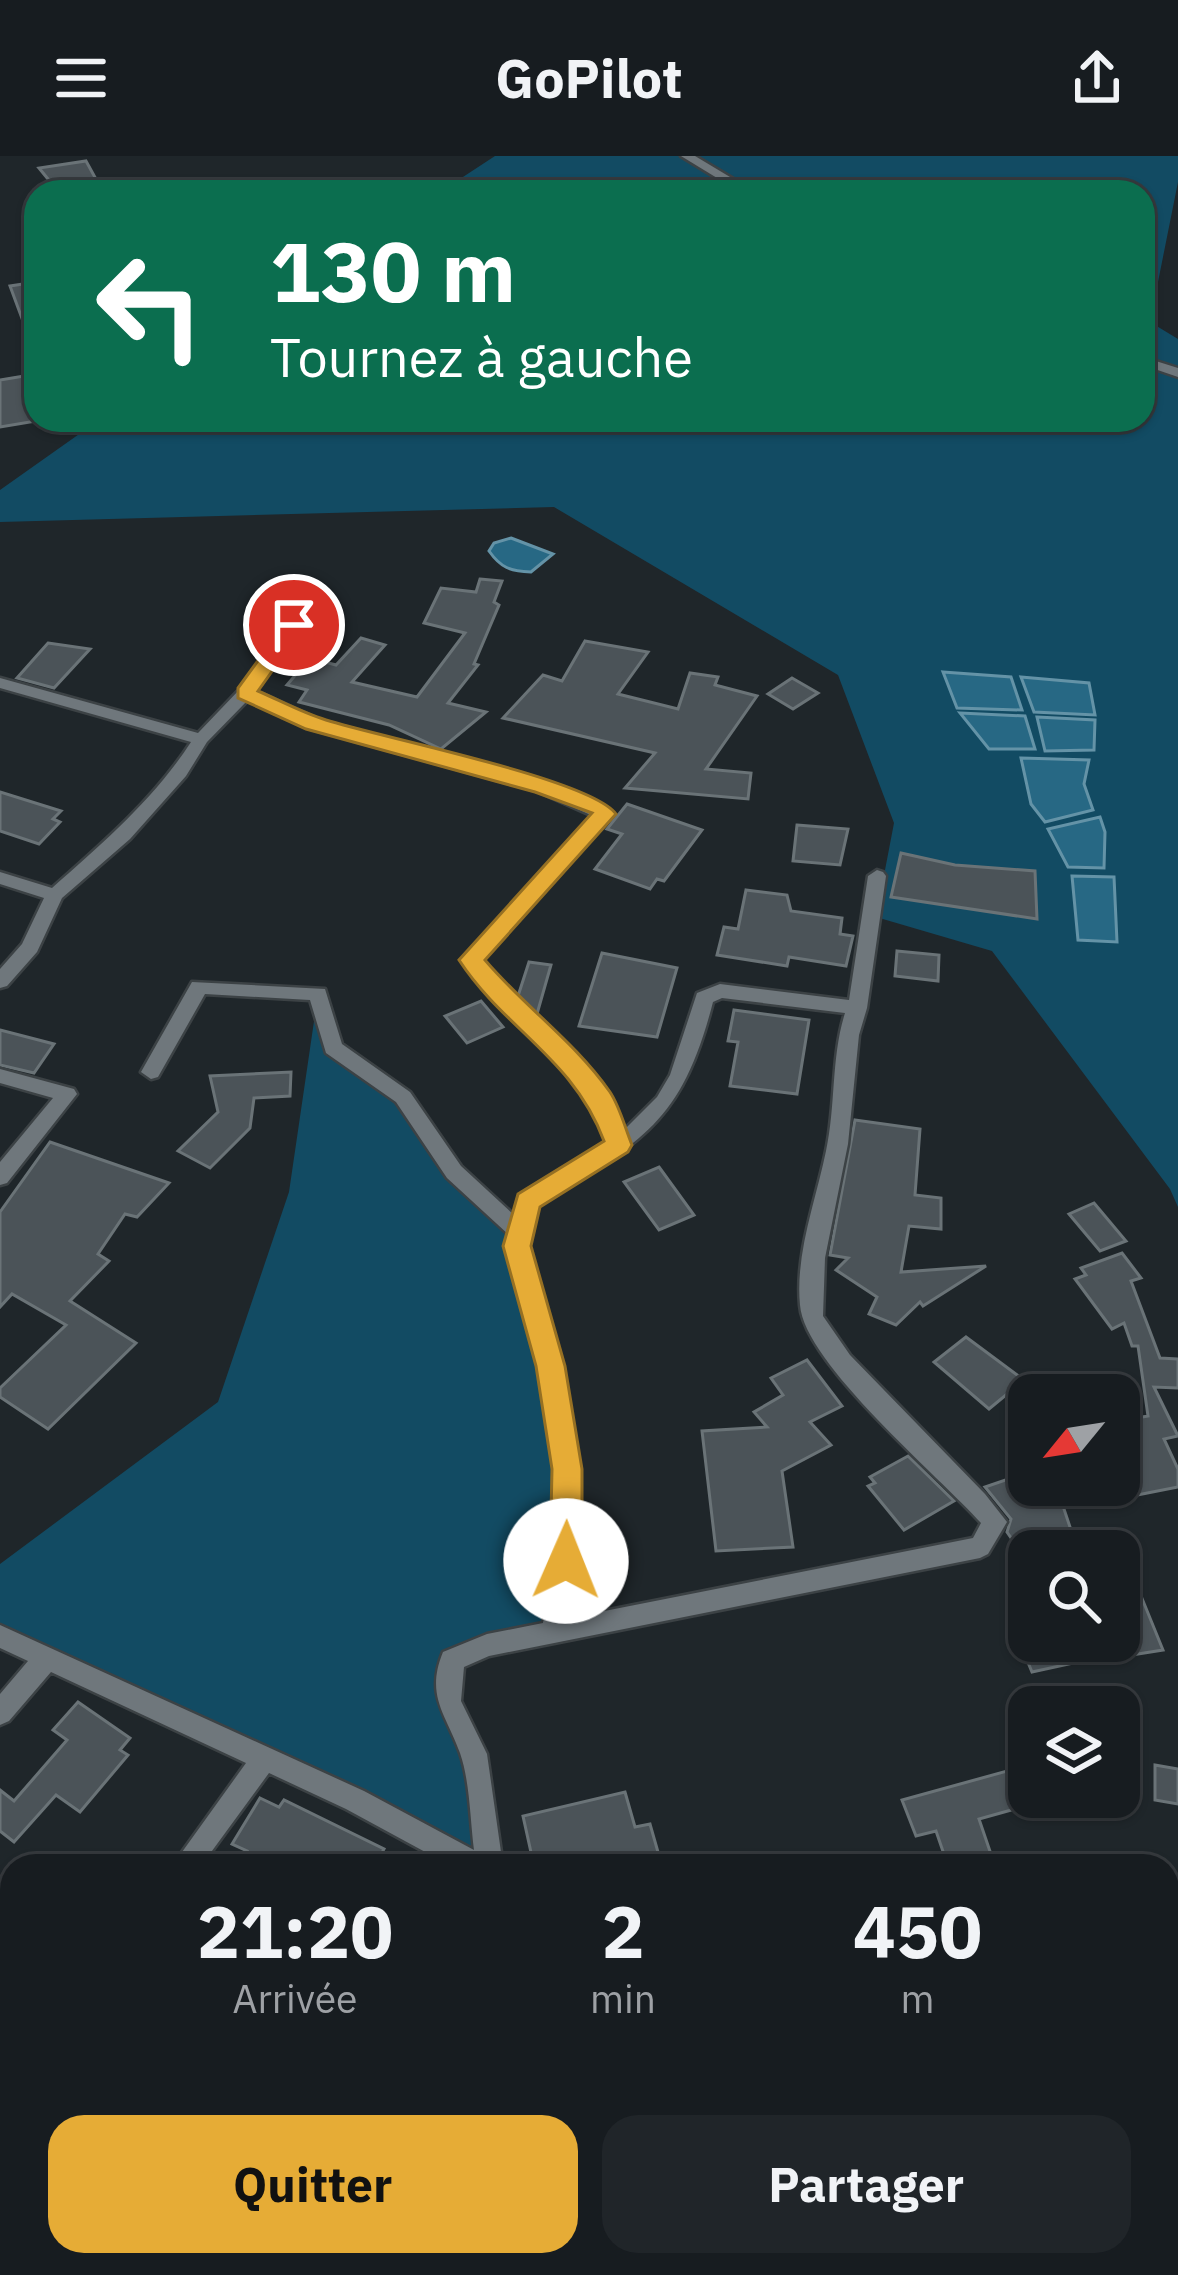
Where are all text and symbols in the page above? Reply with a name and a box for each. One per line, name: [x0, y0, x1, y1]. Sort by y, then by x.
text: GoPilot: [495, 43, 683, 113]
icon: menu: [48, 45, 114, 111]
icon: share: [1064, 45, 1130, 111]
text: 130 m: [270, 216, 516, 325]
icon: left: [72, 228, 228, 384]
text: Tournez à gauche: [270, 322, 693, 392]
pin: [243, 574, 345, 676]
icon: arrive: [261, 592, 327, 658]
north arrow: [1008, 1374, 1140, 1506]
map controls: [1008, 1374, 1140, 1818]
position arrow: [503, 1498, 629, 1624]
button: search: [1008, 1530, 1140, 1662]
button: layers: [1008, 1686, 1140, 1818]
text: 21:20: [197, 1884, 393, 1978]
text: 2: [601, 1884, 645, 1978]
text: 450: [853, 1884, 982, 1978]
text: Arrivée: [232, 1973, 358, 2024]
text: min: [590, 1973, 656, 2024]
text: m: [900, 1973, 935, 2024]
button: Quitter: [48, 2115, 578, 2253]
button: Partager: [602, 2115, 1131, 2253]

